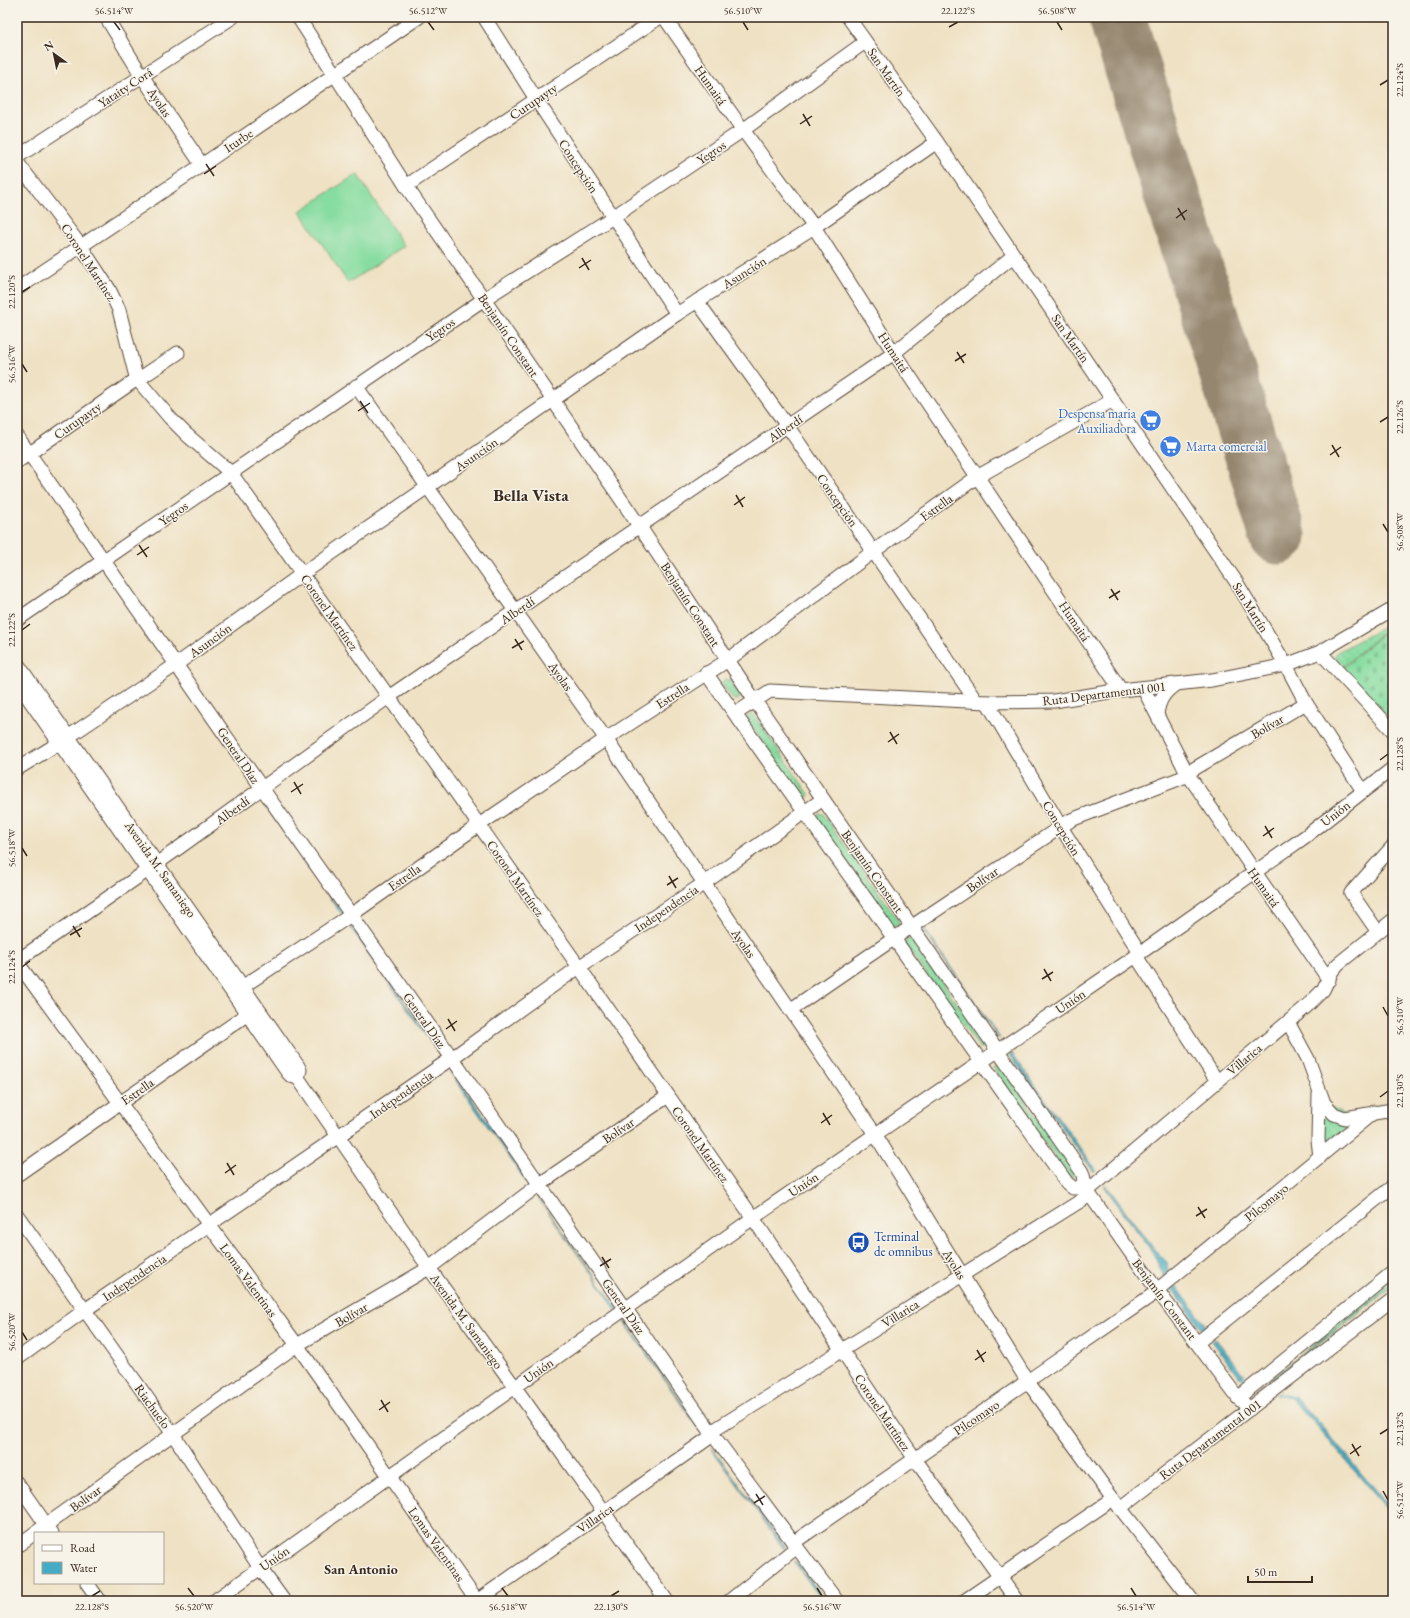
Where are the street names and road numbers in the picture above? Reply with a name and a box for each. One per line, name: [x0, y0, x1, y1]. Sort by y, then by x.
street label: San Martín: [864, 45, 910, 100]
street label: Humaitá: [691, 62, 731, 109]
street label: Yataity Corá: [95, 63, 156, 111]
street label: Curupayty: [506, 79, 561, 124]
street label: Ayolas: [143, 83, 176, 120]
street label: Iturbe: [220, 125, 256, 156]
street label: Concepción: [555, 136, 602, 197]
street label: Yegros: [693, 136, 729, 168]
street label: Coronel Martínez: [57, 220, 120, 304]
street label: Asunción: [718, 252, 770, 293]
street label: Benjamín Constant: [474, 290, 543, 380]
street label: San Martín: [1048, 311, 1094, 366]
street label: Yegros: [422, 313, 458, 345]
street label: Humaitá: [874, 329, 913, 377]
street label: Curupayty: [50, 398, 105, 443]
street label: Alberdí: [764, 410, 806, 447]
street label: Asunción: [451, 433, 501, 476]
street label: Concepción: [813, 470, 862, 530]
street label: Estrella: [917, 489, 957, 525]
street label: Yegros: [155, 497, 191, 530]
street label: Benjamín Constant: [657, 559, 724, 650]
street label: Coronel Martínez: [297, 571, 362, 654]
street label: San Martín: [1229, 579, 1273, 636]
street label: Alberdí: [496, 592, 538, 629]
street label: Humaitá: [1055, 598, 1095, 645]
street label: Asunción: [185, 619, 235, 662]
street label: Ayolas: [544, 657, 577, 694]
street label: Estrella: [652, 678, 693, 712]
street label: Ruta Departamental 001: [1042, 678, 1167, 709]
street label: Bolívar: [1248, 710, 1287, 743]
street label: General Díaz: [213, 724, 264, 787]
street label: Alberdí: [211, 792, 253, 829]
street label: Unión: [1317, 796, 1354, 830]
street label: Concepción: [1039, 798, 1085, 859]
street label: Avenida M. Samaniego: [120, 817, 200, 921]
street label: Benjamín Constant: [838, 827, 907, 916]
street label: Coronel Martínez: [483, 837, 548, 920]
street label: Estrella: [384, 860, 425, 895]
street label: Bolívar: [963, 862, 1002, 896]
street label: Humaitá: [1244, 864, 1284, 911]
street label: Independencia: [631, 880, 702, 936]
street label: Ayolas: [727, 924, 760, 961]
street label: Unión: [1052, 985, 1089, 1018]
street label: General Díaz: [399, 989, 450, 1052]
street label: Villarica: [1223, 1039, 1266, 1079]
street label: Independencia: [366, 1066, 437, 1123]
street label: Estrella: [117, 1074, 158, 1109]
street label: Coronel Martínez: [668, 1103, 733, 1186]
street label: Bolívar: [599, 1113, 638, 1147]
street label: Unión: [785, 1168, 822, 1201]
street label: Pilcomayo: [1241, 1179, 1292, 1225]
street label: Lomas Valentinas: [216, 1240, 281, 1321]
street label: Ayolas: [938, 1245, 970, 1282]
street label: Independencia: [99, 1249, 170, 1305]
street label: Benjamín Constant: [1129, 1255, 1201, 1343]
street label: Avenida M. Samaniego: [426, 1269, 507, 1372]
street label: General Díaz: [598, 1275, 649, 1338]
street label: Villarica: [878, 1295, 923, 1331]
street label: Bolívar: [332, 1298, 371, 1331]
street label: Unión: [520, 1354, 557, 1387]
street label: Coronel Martínez: [851, 1371, 915, 1454]
street label: Riachuelo: [131, 1381, 174, 1432]
street label: Ruta Departamental 001: [1156, 1395, 1265, 1483]
street label: Pilcomayo: [950, 1396, 1003, 1439]
street label: Bolívar: [66, 1481, 105, 1516]
street label: Villarica: [574, 1499, 618, 1537]
street label: Lomas Valentinas: [405, 1504, 469, 1585]
street label: Unión: [256, 1542, 293, 1575]

